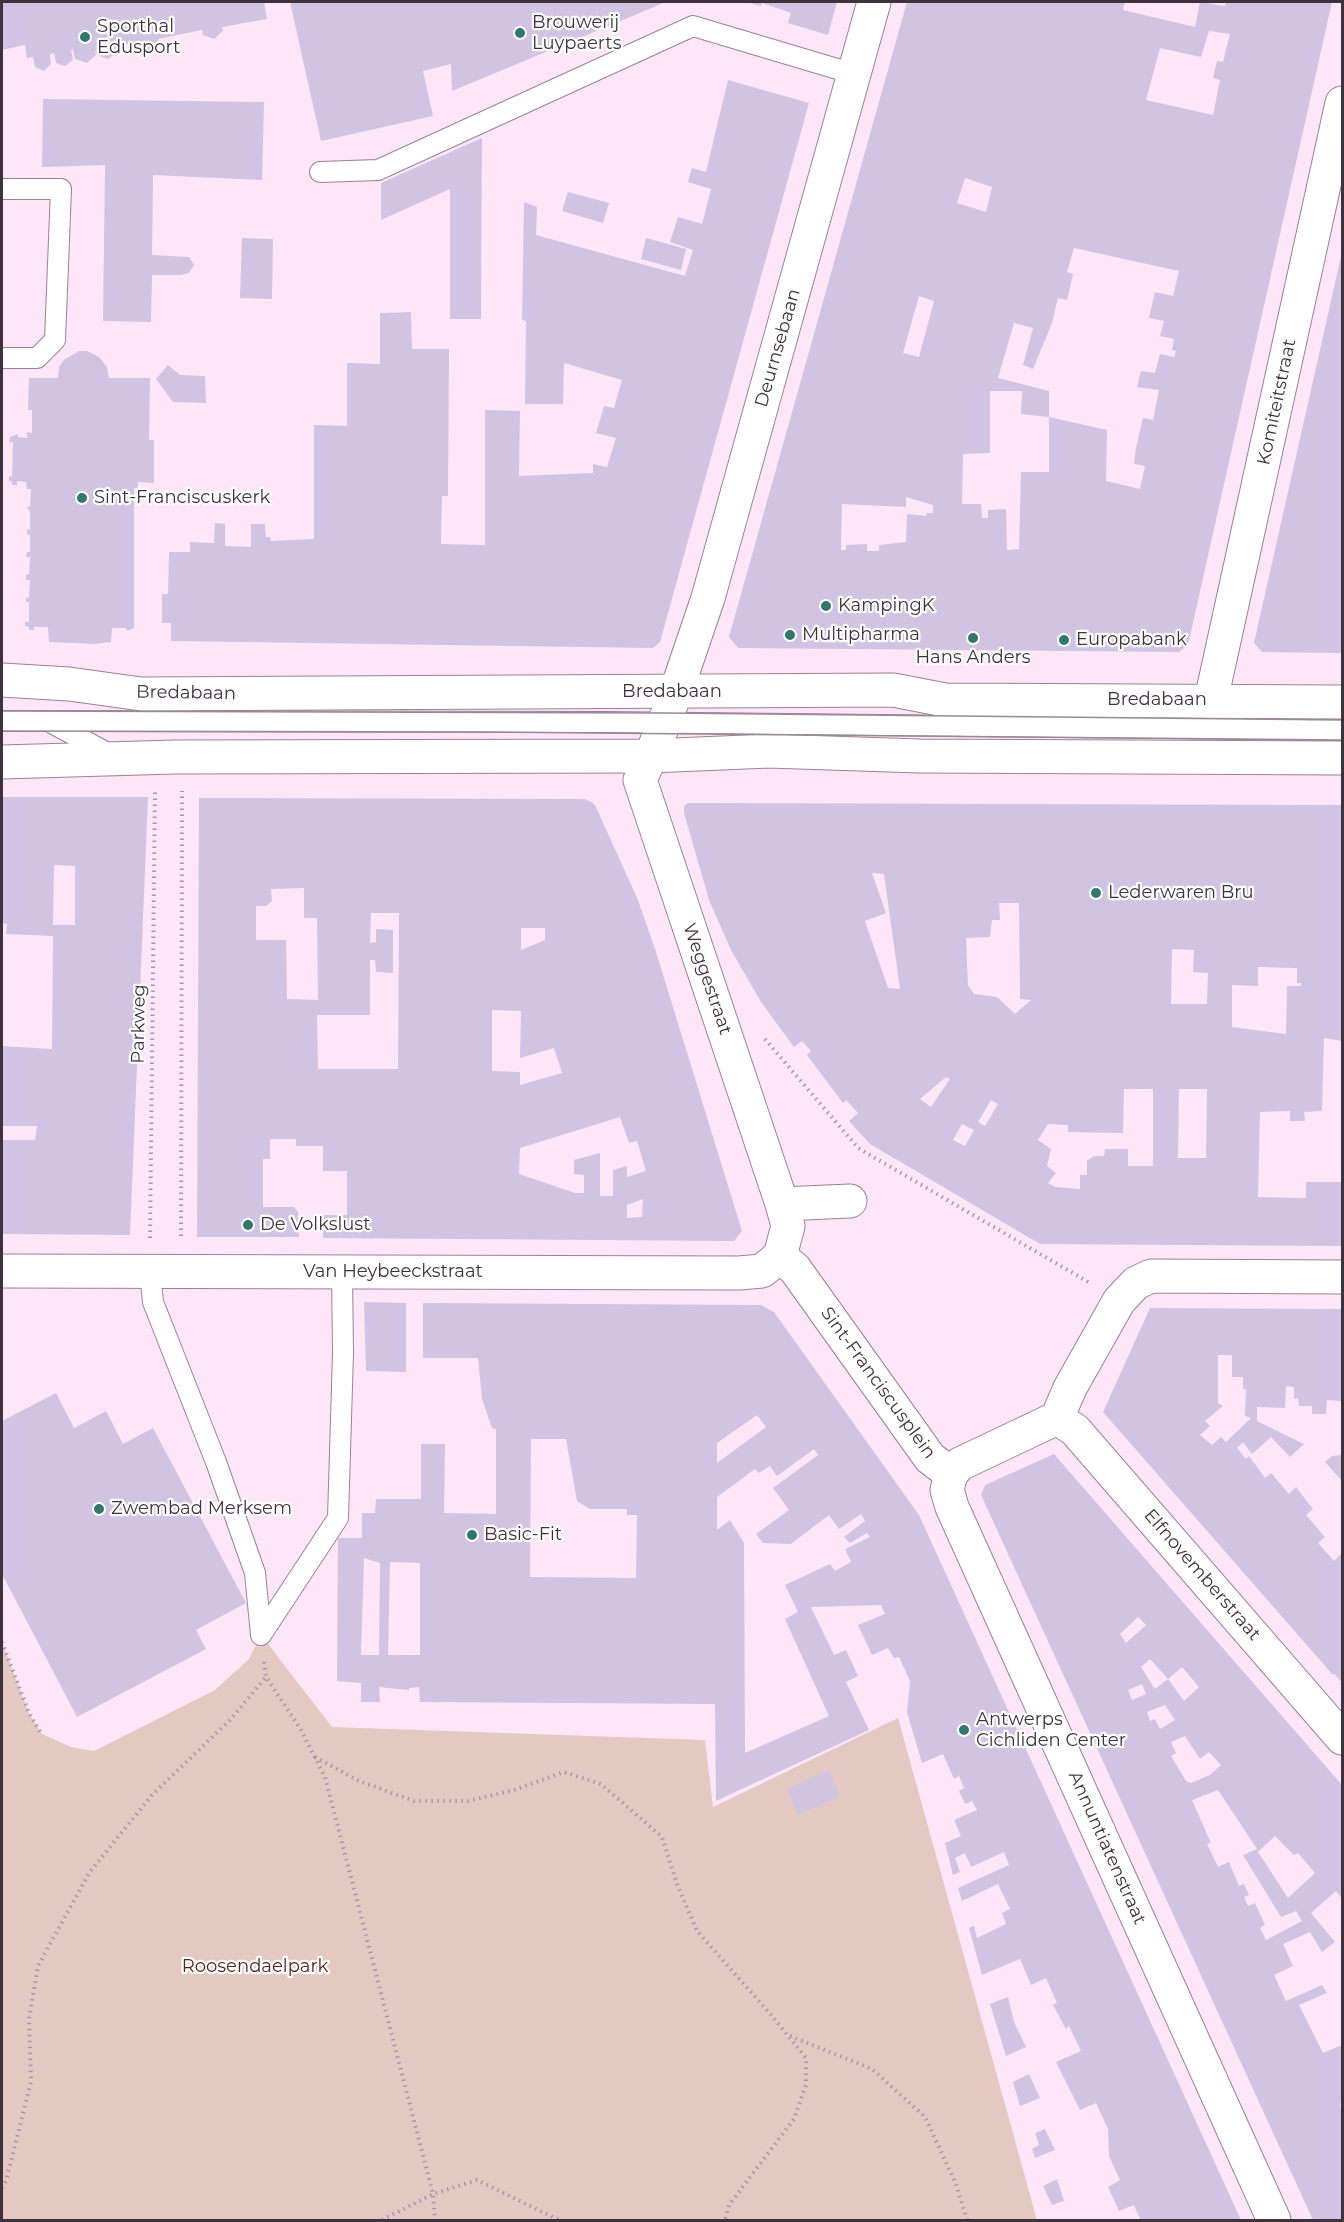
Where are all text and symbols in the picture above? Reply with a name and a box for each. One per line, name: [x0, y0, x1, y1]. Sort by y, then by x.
place label: Brouwerij Luypaerts: [532, 12, 621, 54]
place label: Sporthal Edusport: [97, 16, 180, 58]
marker: Brouwerij Luypaerts: [513, 26, 527, 40]
marker: Sporthal Edusport: [78, 30, 92, 44]
street label: Deurnsebaan: [751, 286, 805, 410]
street label: Komiteitstraat: [1253, 337, 1301, 467]
place label: Sint-Franciscuskerk: [94, 487, 270, 509]
marker: Sint-Franciscuskerk: [75, 491, 89, 505]
place label: KampingK: [838, 595, 935, 617]
marker: KampingK: [819, 599, 833, 613]
place label: Multipharma: [802, 624, 920, 646]
marker: Multipharma: [783, 628, 797, 642]
place label: Europabank: [1076, 629, 1187, 651]
marker: Hans Anders: [966, 631, 980, 645]
marker: Europabank: [1057, 633, 1071, 647]
place label: Hans Anders: [915, 647, 1031, 669]
street label: Bredabaan: [136, 681, 236, 705]
street label: Bredabaan: [622, 681, 722, 703]
street label: Bredabaan: [1107, 689, 1207, 711]
place label: Lederwaren Bru: [1108, 882, 1254, 904]
marker: Lederwaren Bru: [1089, 886, 1103, 900]
street label: Weggestraat: [678, 920, 736, 1038]
street label: Parkweg: [128, 984, 150, 1064]
place label: De Volkslust: [260, 1214, 370, 1236]
marker: De Volkslust: [241, 1218, 255, 1232]
street label: Van Heybeeckstraat: [303, 1261, 483, 1283]
street label: Sint-Franciscusplein: [816, 1303, 940, 1463]
place label: Zwembad Merksem: [111, 1498, 292, 1520]
marker: Zwembad Merksem: [92, 1502, 106, 1516]
street label: Elfnovemberstraat: [1139, 1505, 1265, 1645]
place label: Basic-Fit: [484, 1524, 562, 1546]
marker: Basic-Fit: [465, 1528, 479, 1542]
place label: Antwerps Cichliden Center: [976, 1709, 1126, 1752]
marker: Antwerps Cichliden Center: [957, 1723, 971, 1737]
street label: Annuntiatenstraat: [1063, 1768, 1151, 1928]
park label: Roosendaelpark: [182, 1956, 328, 1978]

